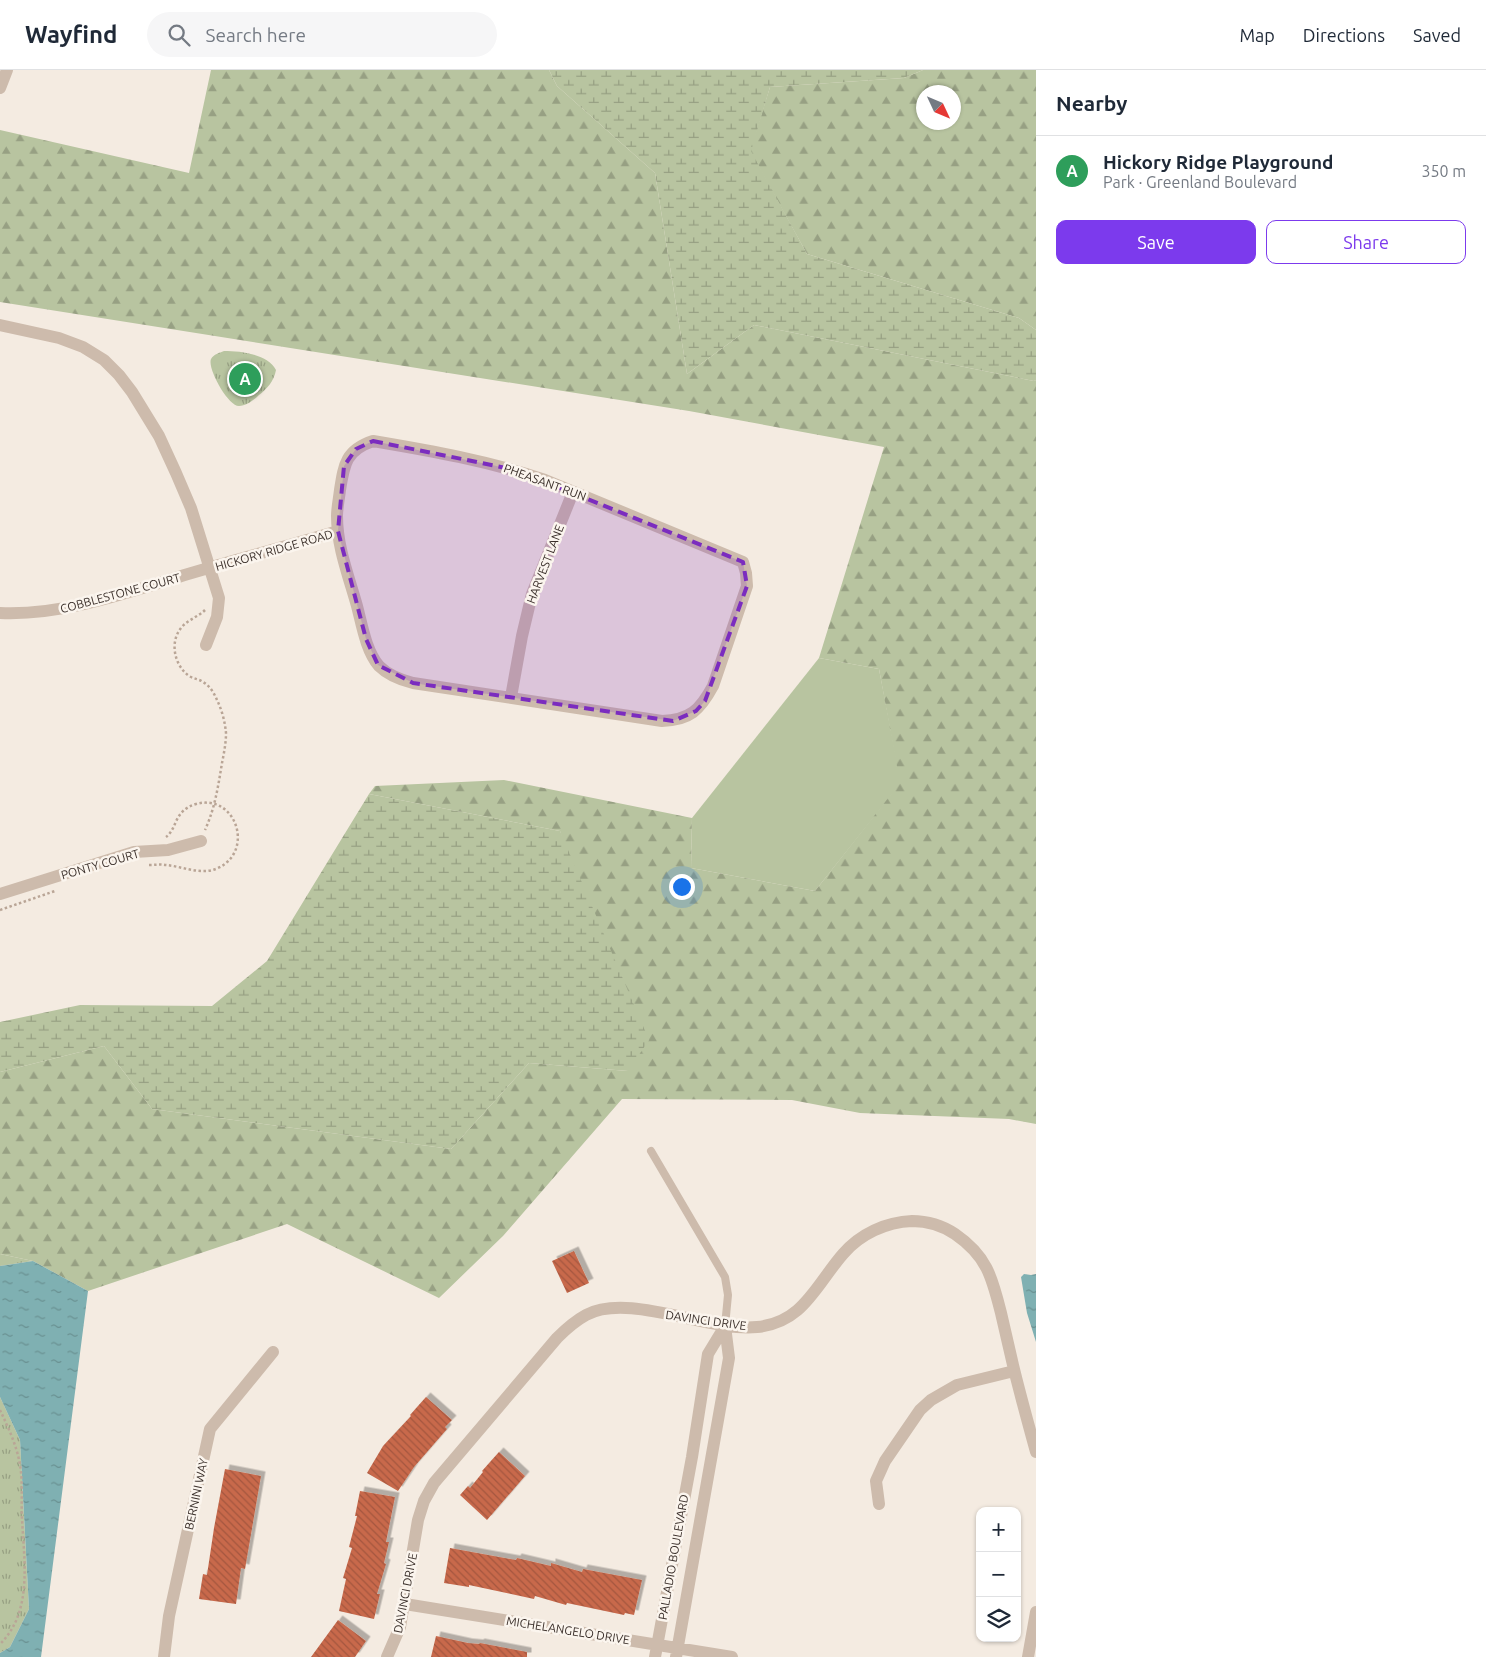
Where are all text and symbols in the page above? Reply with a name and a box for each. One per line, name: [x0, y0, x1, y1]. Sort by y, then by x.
search box: [147, 12, 497, 57]
text: Wayfind: [25, 21, 117, 48]
icon: search: [165, 21, 193, 49]
text: Search here: [205, 24, 306, 46]
text: Map: [1239, 25, 1275, 45]
text: Directions: [1303, 25, 1385, 45]
text: Saved: [1413, 25, 1461, 45]
north arrow: [916, 85, 961, 130]
text: Nearby: [1056, 91, 1127, 115]
text: Hickory Ridge Playground: [1103, 151, 1334, 173]
text: A: [1066, 162, 1078, 180]
text: 350 m: [1421, 162, 1466, 180]
text: Park · Greenland Boulevard: [1103, 173, 1297, 191]
button: Save: [1056, 220, 1256, 264]
button: Share: [1266, 220, 1466, 264]
pin: A: [229, 360, 261, 398]
street label: PHEASANT RUN: [502, 461, 588, 503]
street label: HARVEST LANE: [524, 523, 566, 605]
street label: HICKORY RIDGE ROAD: [214, 527, 334, 573]
street label: COBBLESTONE COURT: [59, 571, 182, 615]
street label: PONTY COURT: [59, 847, 141, 881]
your location: [669, 874, 695, 900]
street label: DAVINCI DRIVE: [665, 1308, 747, 1332]
street label: BERNINI WAY: [182, 1457, 210, 1531]
street label: PALLADIO BOULEVARD: [656, 1493, 690, 1621]
map controls: [976, 1507, 1021, 1642]
button: +: [976, 1507, 1021, 1552]
street label: DAVINCI DRIVE: [391, 1552, 419, 1634]
button: −: [976, 1552, 1021, 1597]
button: layers: [976, 1597, 1021, 1642]
street label: MICHELANGELO DRIVE: [505, 1614, 631, 1646]

